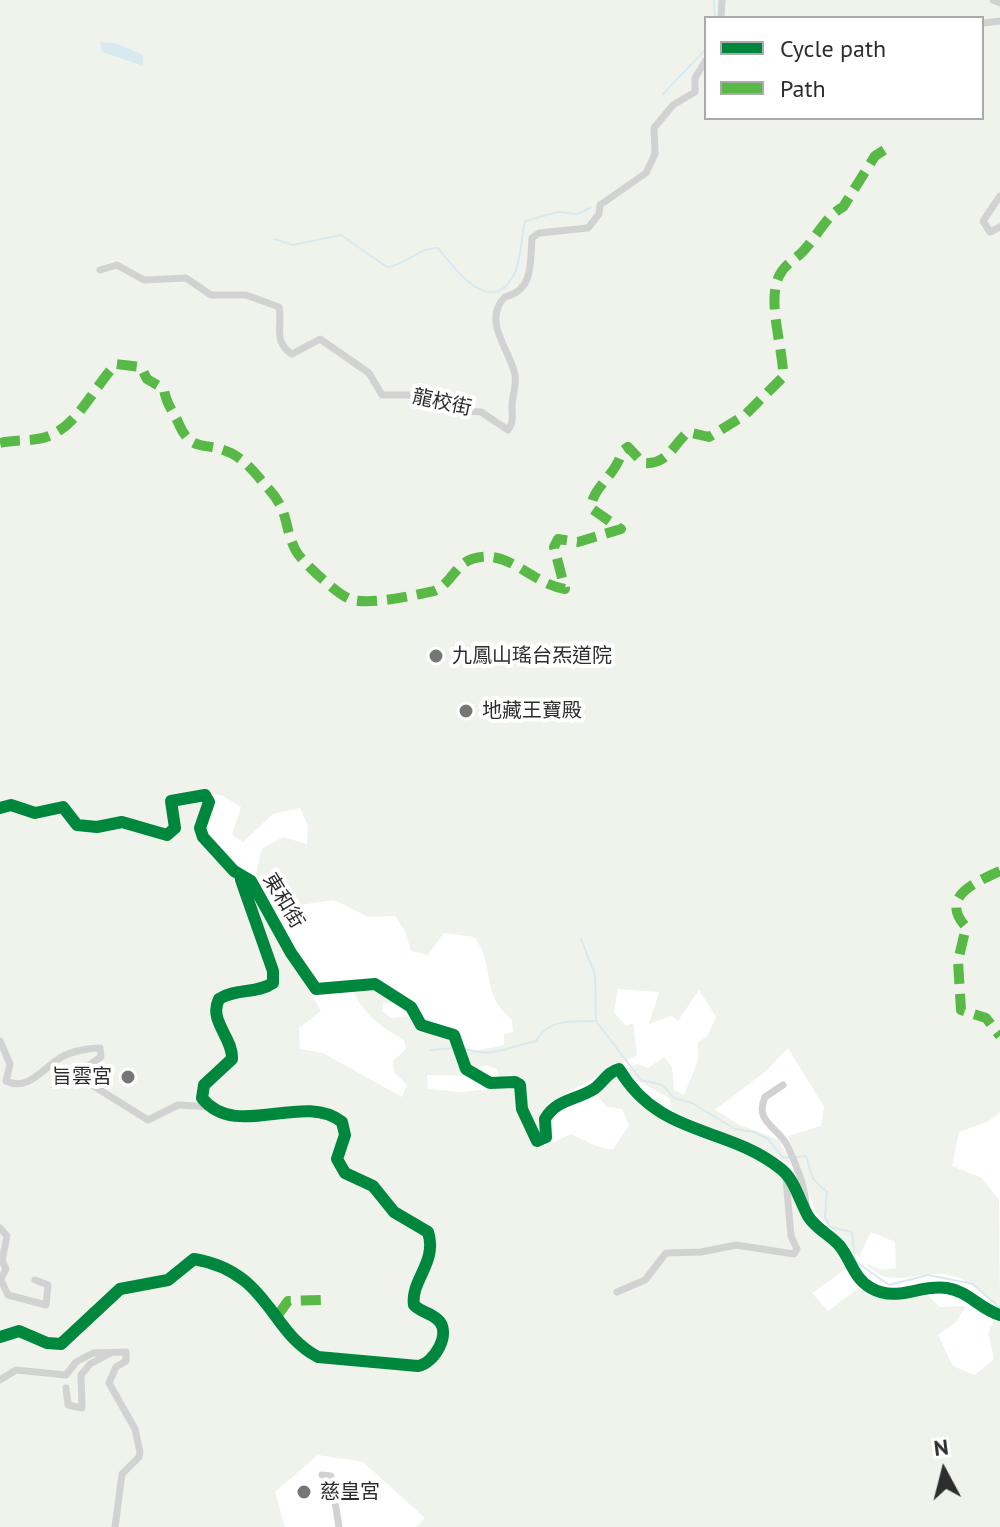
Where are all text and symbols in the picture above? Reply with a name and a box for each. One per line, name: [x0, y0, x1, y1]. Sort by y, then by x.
legend: [704, 16, 984, 120]
text: Cycle path: [780, 33, 886, 64]
text: Path: [780, 73, 826, 104]
street label: 龍校街: [410, 385, 474, 421]
place label: 九鳳山瑤台炁道院: [452, 644, 612, 668]
marker: 九鳳山瑤台炁道院: [427, 647, 445, 665]
place label: 地藏王寶殿: [482, 699, 582, 723]
marker: 地藏王寶殿: [457, 702, 475, 720]
street label: 東和街: [257, 869, 309, 933]
place label: 旨雲宮: [52, 1065, 112, 1089]
marker: 旨雲宮: [119, 1068, 137, 1086]
north arrow: [904, 1431, 984, 1511]
text: N: [932, 1432, 950, 1462]
place label: 慈皇宮: [320, 1480, 380, 1504]
marker: 慈皇宮: [295, 1483, 313, 1501]

